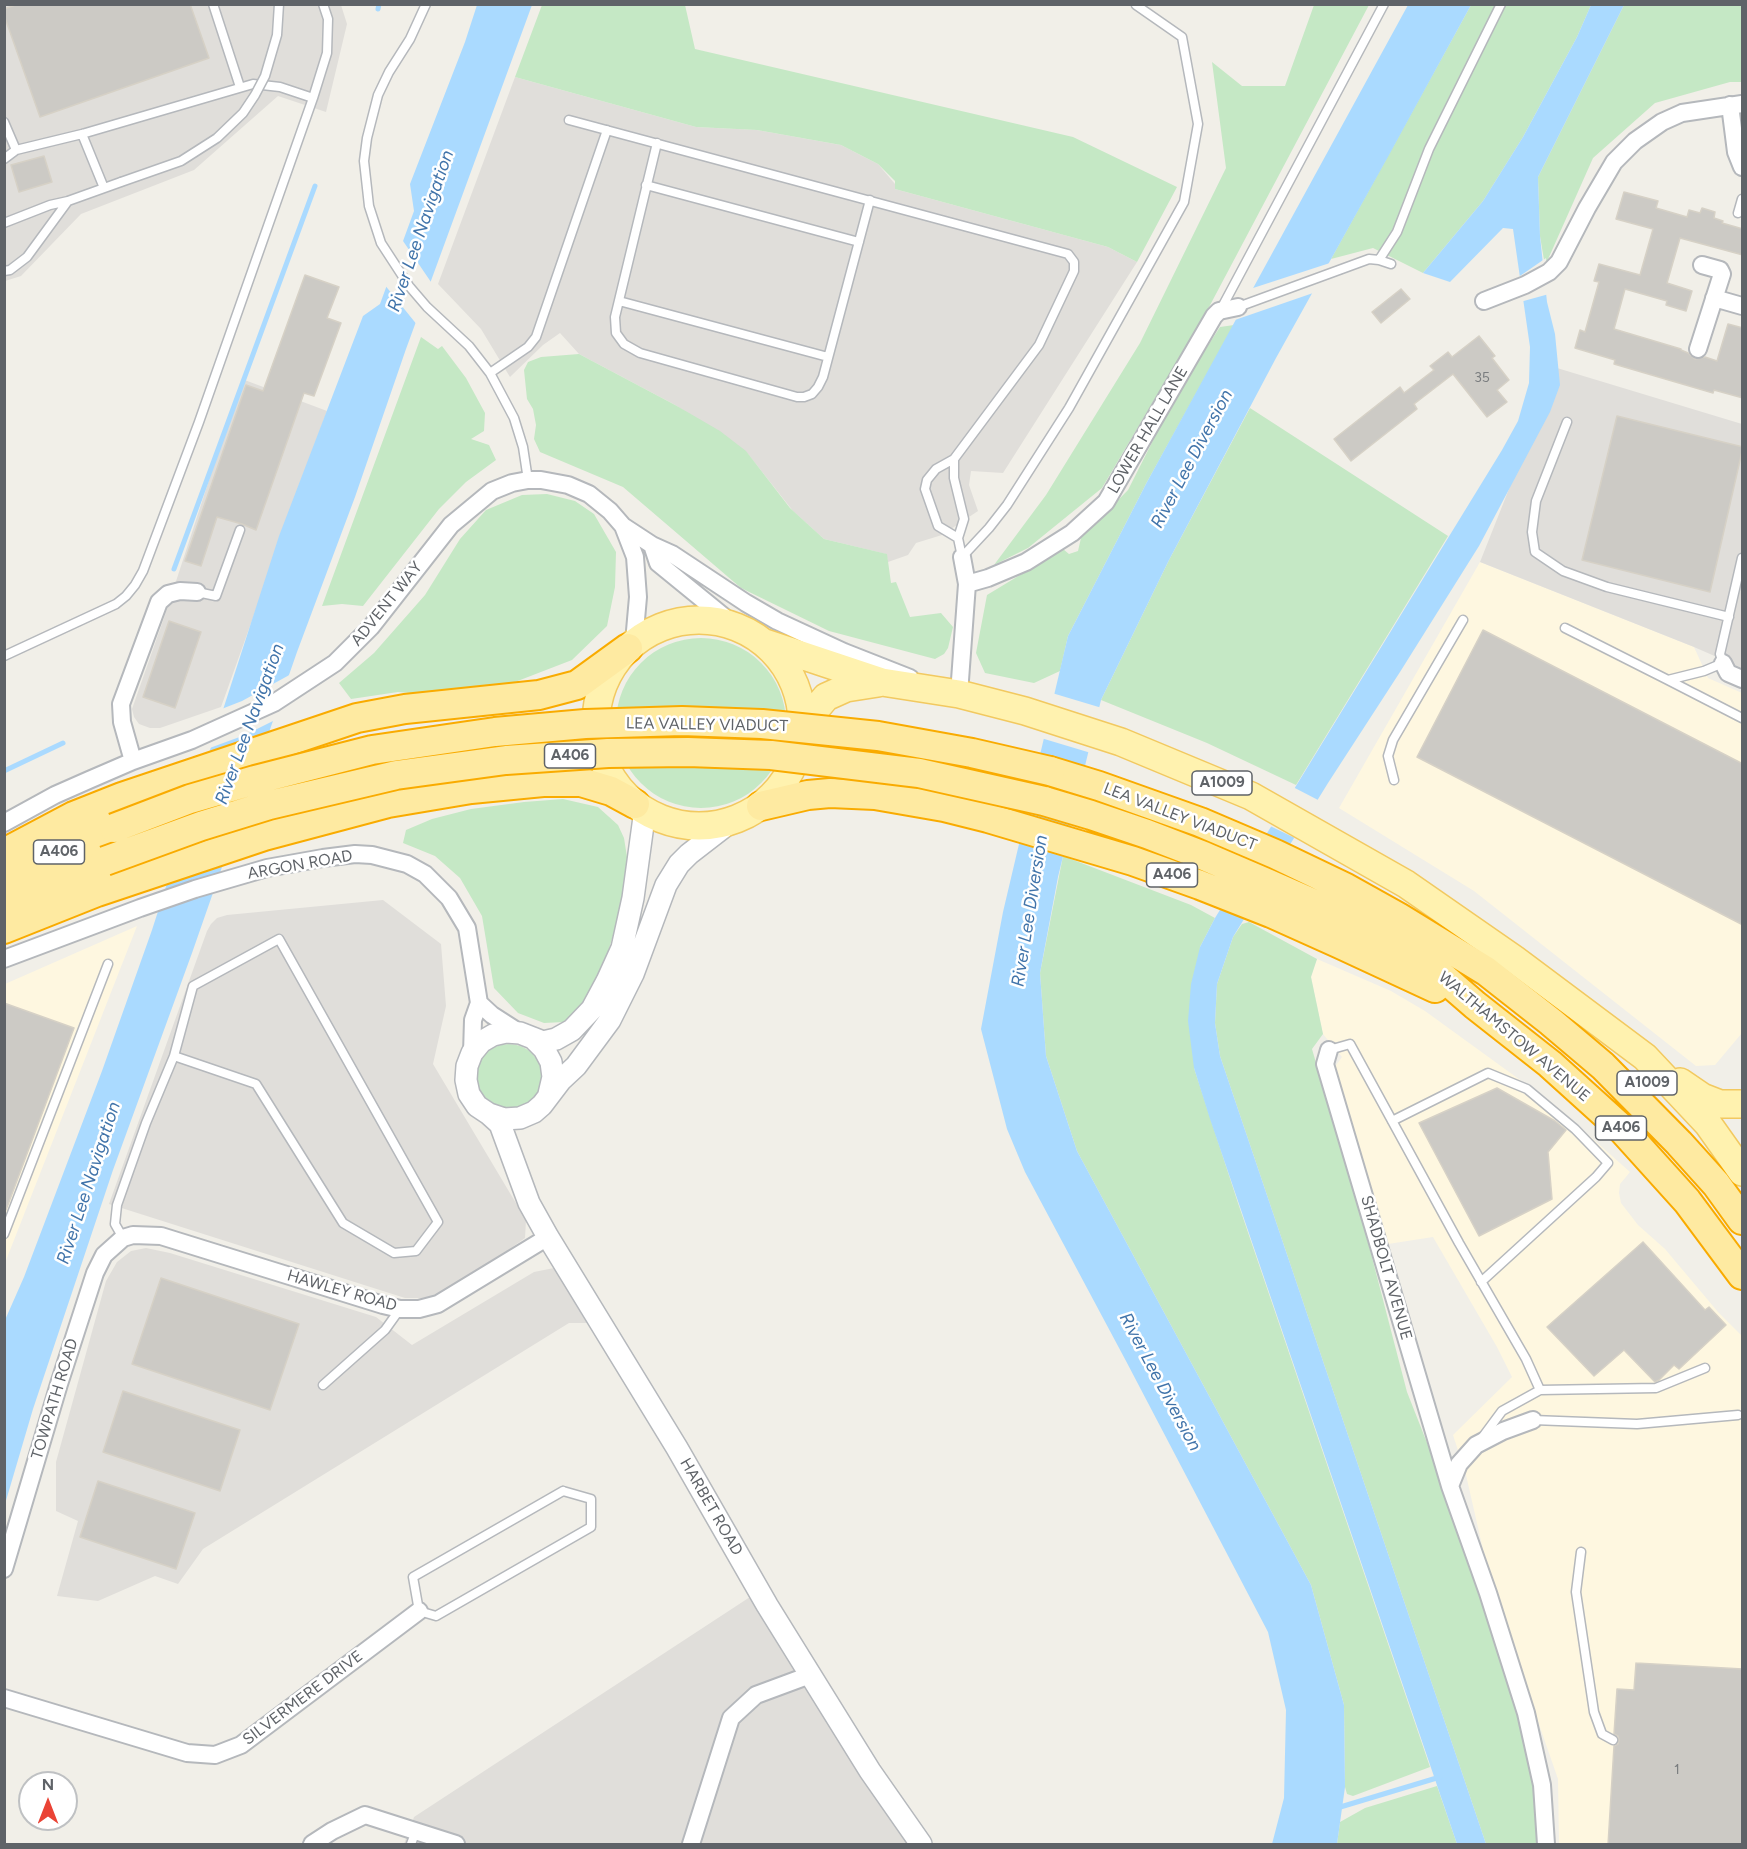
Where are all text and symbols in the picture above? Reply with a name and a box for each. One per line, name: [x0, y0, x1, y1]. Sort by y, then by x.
water label: River Lee Navigation: [383, 147, 459, 315]
street label: LOWER HALL LANE: [1104, 363, 1192, 497]
house number: 35: [1474, 370, 1490, 386]
water label: River Lee Diversion: [1146, 386, 1238, 532]
street label: ADVENT WAY: [347, 558, 427, 650]
water label: River Lee Navigation: [211, 641, 289, 807]
street label: LEA VALLEY VIADUCT: [626, 714, 788, 736]
road number: A406: [544, 744, 596, 768]
road number: A1009: [1192, 771, 1252, 795]
street label: LEA VALLEY VIADUCT: [1101, 779, 1259, 855]
water label: River Lee Diversion: [1007, 834, 1053, 988]
road number: A406: [34, 840, 84, 864]
street label: ARGON ROAD: [246, 846, 354, 884]
road number: A406: [1146, 863, 1198, 887]
street label: WALTHAMSTOW AVENUE: [1434, 968, 1594, 1106]
road number: A1009: [1617, 1071, 1677, 1095]
water label: River Lee Navigation: [53, 1099, 125, 1267]
road number: A406: [1596, 1116, 1646, 1140]
street label: SHADBOLT AVENUE: [1356, 1193, 1416, 1343]
street label: HAWLEY ROAD: [285, 1266, 399, 1316]
water label: River Lee Diversion: [1114, 1309, 1206, 1455]
street label: TOWPATH ROAD: [27, 1336, 83, 1462]
street label: HARBET ROAD: [675, 1455, 747, 1559]
street label: SILVERMERE DRIVE: [239, 1647, 367, 1749]
house number: 1: [1674, 1762, 1680, 1778]
north arrow: [18, 1771, 78, 1831]
text: N: [42, 1775, 54, 1794]

